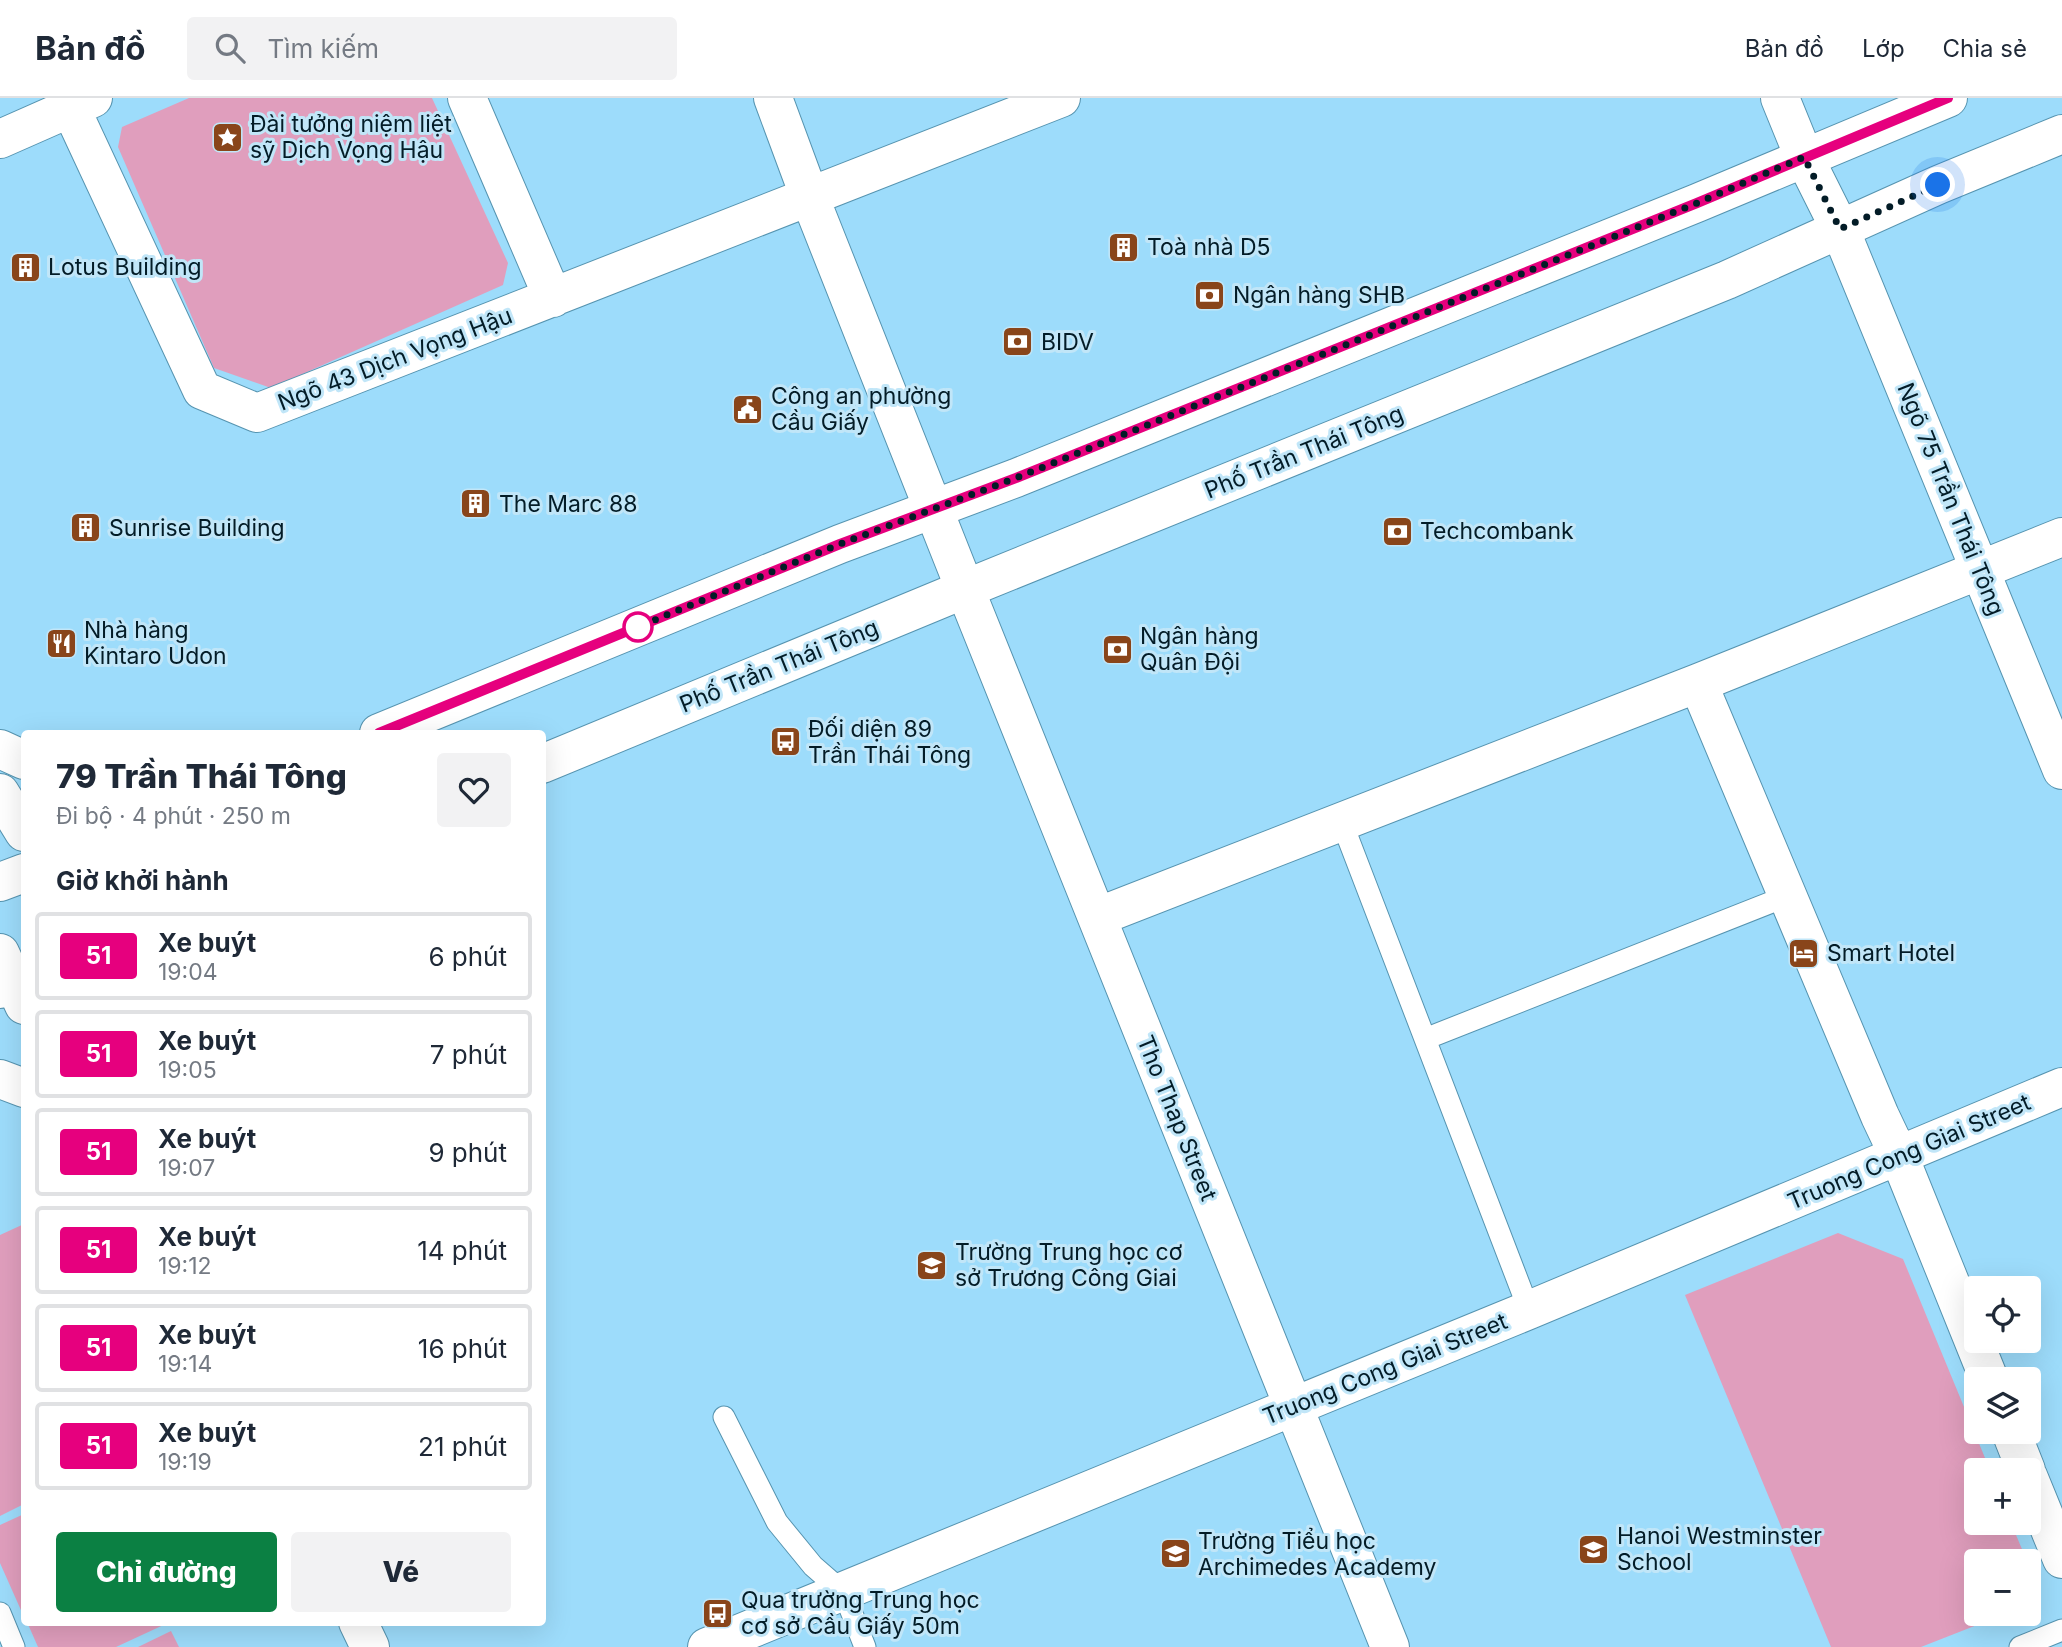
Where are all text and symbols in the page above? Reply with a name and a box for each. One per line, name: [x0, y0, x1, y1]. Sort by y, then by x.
search box: [187, 17, 677, 80]
text: Bản đồ: [35, 28, 145, 68]
icon: search: [211, 29, 249, 67]
text: Tìm kiếm: [267, 33, 379, 64]
text: Bản đồ: [1745, 34, 1824, 63]
text: Lớp: [1862, 34, 1905, 63]
text: Chia sẻ: [1943, 34, 2027, 63]
place label: Đài tưởng niệm liệt sỹ Dịch Vọng Hậu: [250, 110, 452, 164]
place icon: Đài tưởng niệm liệt sỹ Dịch Vọng Hậu: [210, 120, 244, 154]
your location: [1920, 167, 1955, 202]
building icon: Toà nhà D5: [1107, 230, 1141, 264]
place label: Toà nhà D5: [1147, 233, 1271, 261]
building icon: Lotus Building: [8, 250, 42, 284]
place label: Lotus Building: [48, 253, 202, 281]
bank icon: Ngân hàng SHB: [1193, 278, 1227, 312]
place label: Ngân hàng SHB: [1233, 281, 1405, 309]
street label: Ngõ 43 Dịch Vọng Hậu: [274, 301, 516, 417]
bank icon: BIDV: [1001, 325, 1035, 359]
place label: BIDV: [1041, 328, 1094, 356]
street label: Ngõ 75 Trần Thái Tông: [1892, 379, 2010, 619]
place label: Công an phường Cầu Giấy: [771, 382, 951, 436]
public building icon: Công an phường Cầu Giấy: [731, 392, 765, 426]
street label: Phố Trần Thái Tông: [1201, 399, 1407, 505]
building icon: The Marc 88: [459, 487, 493, 521]
place label: The Marc 88: [499, 490, 637, 518]
building icon: Sunrise Building: [69, 511, 103, 545]
place label: Sunrise Building: [109, 514, 285, 542]
bank icon: Techcombank: [1380, 514, 1414, 548]
place label: Techcombank: [1420, 517, 1574, 545]
unlabelled marker: [623, 612, 653, 642]
street label: Phố Trần Thái Tông: [676, 613, 882, 719]
place label: Nhà hàng Kintaro Udon: [84, 616, 227, 670]
place label: Ngân hàng Quân Đội: [1140, 622, 1259, 676]
restaurant icon: Nhà hàng Kintaro Udon: [44, 626, 78, 660]
bank icon: Ngân hàng Quân Đội: [1100, 632, 1134, 666]
place label: Đối diện 89 Trần Thái Tông: [808, 715, 971, 769]
bus stop icon: Đối diện 89 Trần Thái Tông: [768, 725, 802, 759]
button: heart: [437, 753, 511, 827]
text: 79 Trần Thái Tông: [56, 756, 347, 796]
text: Đi bộ · 4 phút · 250 m: [56, 802, 291, 830]
text: Giờ khởi hành: [56, 865, 229, 896]
text: Xe buýt: [158, 927, 256, 958]
hotel icon: Smart Hotel: [1787, 936, 1821, 970]
place label: Smart Hotel: [1827, 939, 1955, 967]
text: 51: [86, 941, 111, 970]
text: 6 phút: [428, 941, 507, 972]
text: 19:04: [158, 958, 218, 986]
text: Xe buýt: [158, 1025, 256, 1056]
street label: Tho Thap Street: [1131, 1031, 1223, 1205]
text: 51: [86, 1039, 111, 1068]
text: 7 phút: [430, 1039, 507, 1070]
text: 19:05: [158, 1056, 217, 1084]
street label: Truong Cong Giai Street: [1783, 1088, 2035, 1216]
text: Xe buýt: [158, 1123, 256, 1154]
text: 51: [86, 1137, 111, 1166]
text: 9 phút: [428, 1137, 507, 1168]
text: 19:07: [158, 1154, 215, 1182]
text: Xe buýt: [158, 1221, 256, 1252]
text: 51: [86, 1235, 111, 1264]
text: 14 phút: [417, 1235, 507, 1266]
place label: Trường Trung học cơ sở Trương Công Giai: [955, 1238, 1182, 1292]
school or university icon: Trường Trung học cơ sở Trương Công Giai: [915, 1248, 949, 1282]
text: 19:12: [158, 1252, 212, 1280]
map controls: [1964, 1276, 2041, 1626]
button: locate: [1964, 1276, 2041, 1353]
street label: Truong Cong Giai Street: [1259, 1307, 1512, 1431]
text: Xe buýt: [158, 1319, 256, 1350]
text: 51: [86, 1333, 111, 1362]
text: 16 phút: [418, 1333, 507, 1364]
text: 19:14: [158, 1350, 212, 1378]
button: layers: [1964, 1367, 2041, 1444]
text: Xe buýt: [158, 1417, 256, 1448]
text: 51: [86, 1431, 111, 1460]
text: 21 phút: [418, 1431, 507, 1462]
text: 19:19: [158, 1448, 212, 1476]
button: +: [1964, 1458, 2041, 1535]
place label: Hanoi Westminster School: [1617, 1522, 1822, 1576]
place label: Trường Tiểu học Archimedes Academy: [1198, 1527, 1437, 1581]
button: Chỉ đường: [56, 1532, 277, 1612]
button: Vé: [291, 1532, 511, 1612]
school or university icon: Hanoi Westminster School: [1577, 1532, 1611, 1566]
school or university icon: Trường Tiểu học Archimedes Academy: [1158, 1537, 1192, 1571]
button: −: [1964, 1549, 2041, 1626]
place label: Qua trường Trung học cơ sở Cầu Giấy 50m: [741, 1586, 980, 1640]
bus stop icon: Qua trường Trung học cơ sở Cầu Giấy 50m: [701, 1596, 735, 1630]

